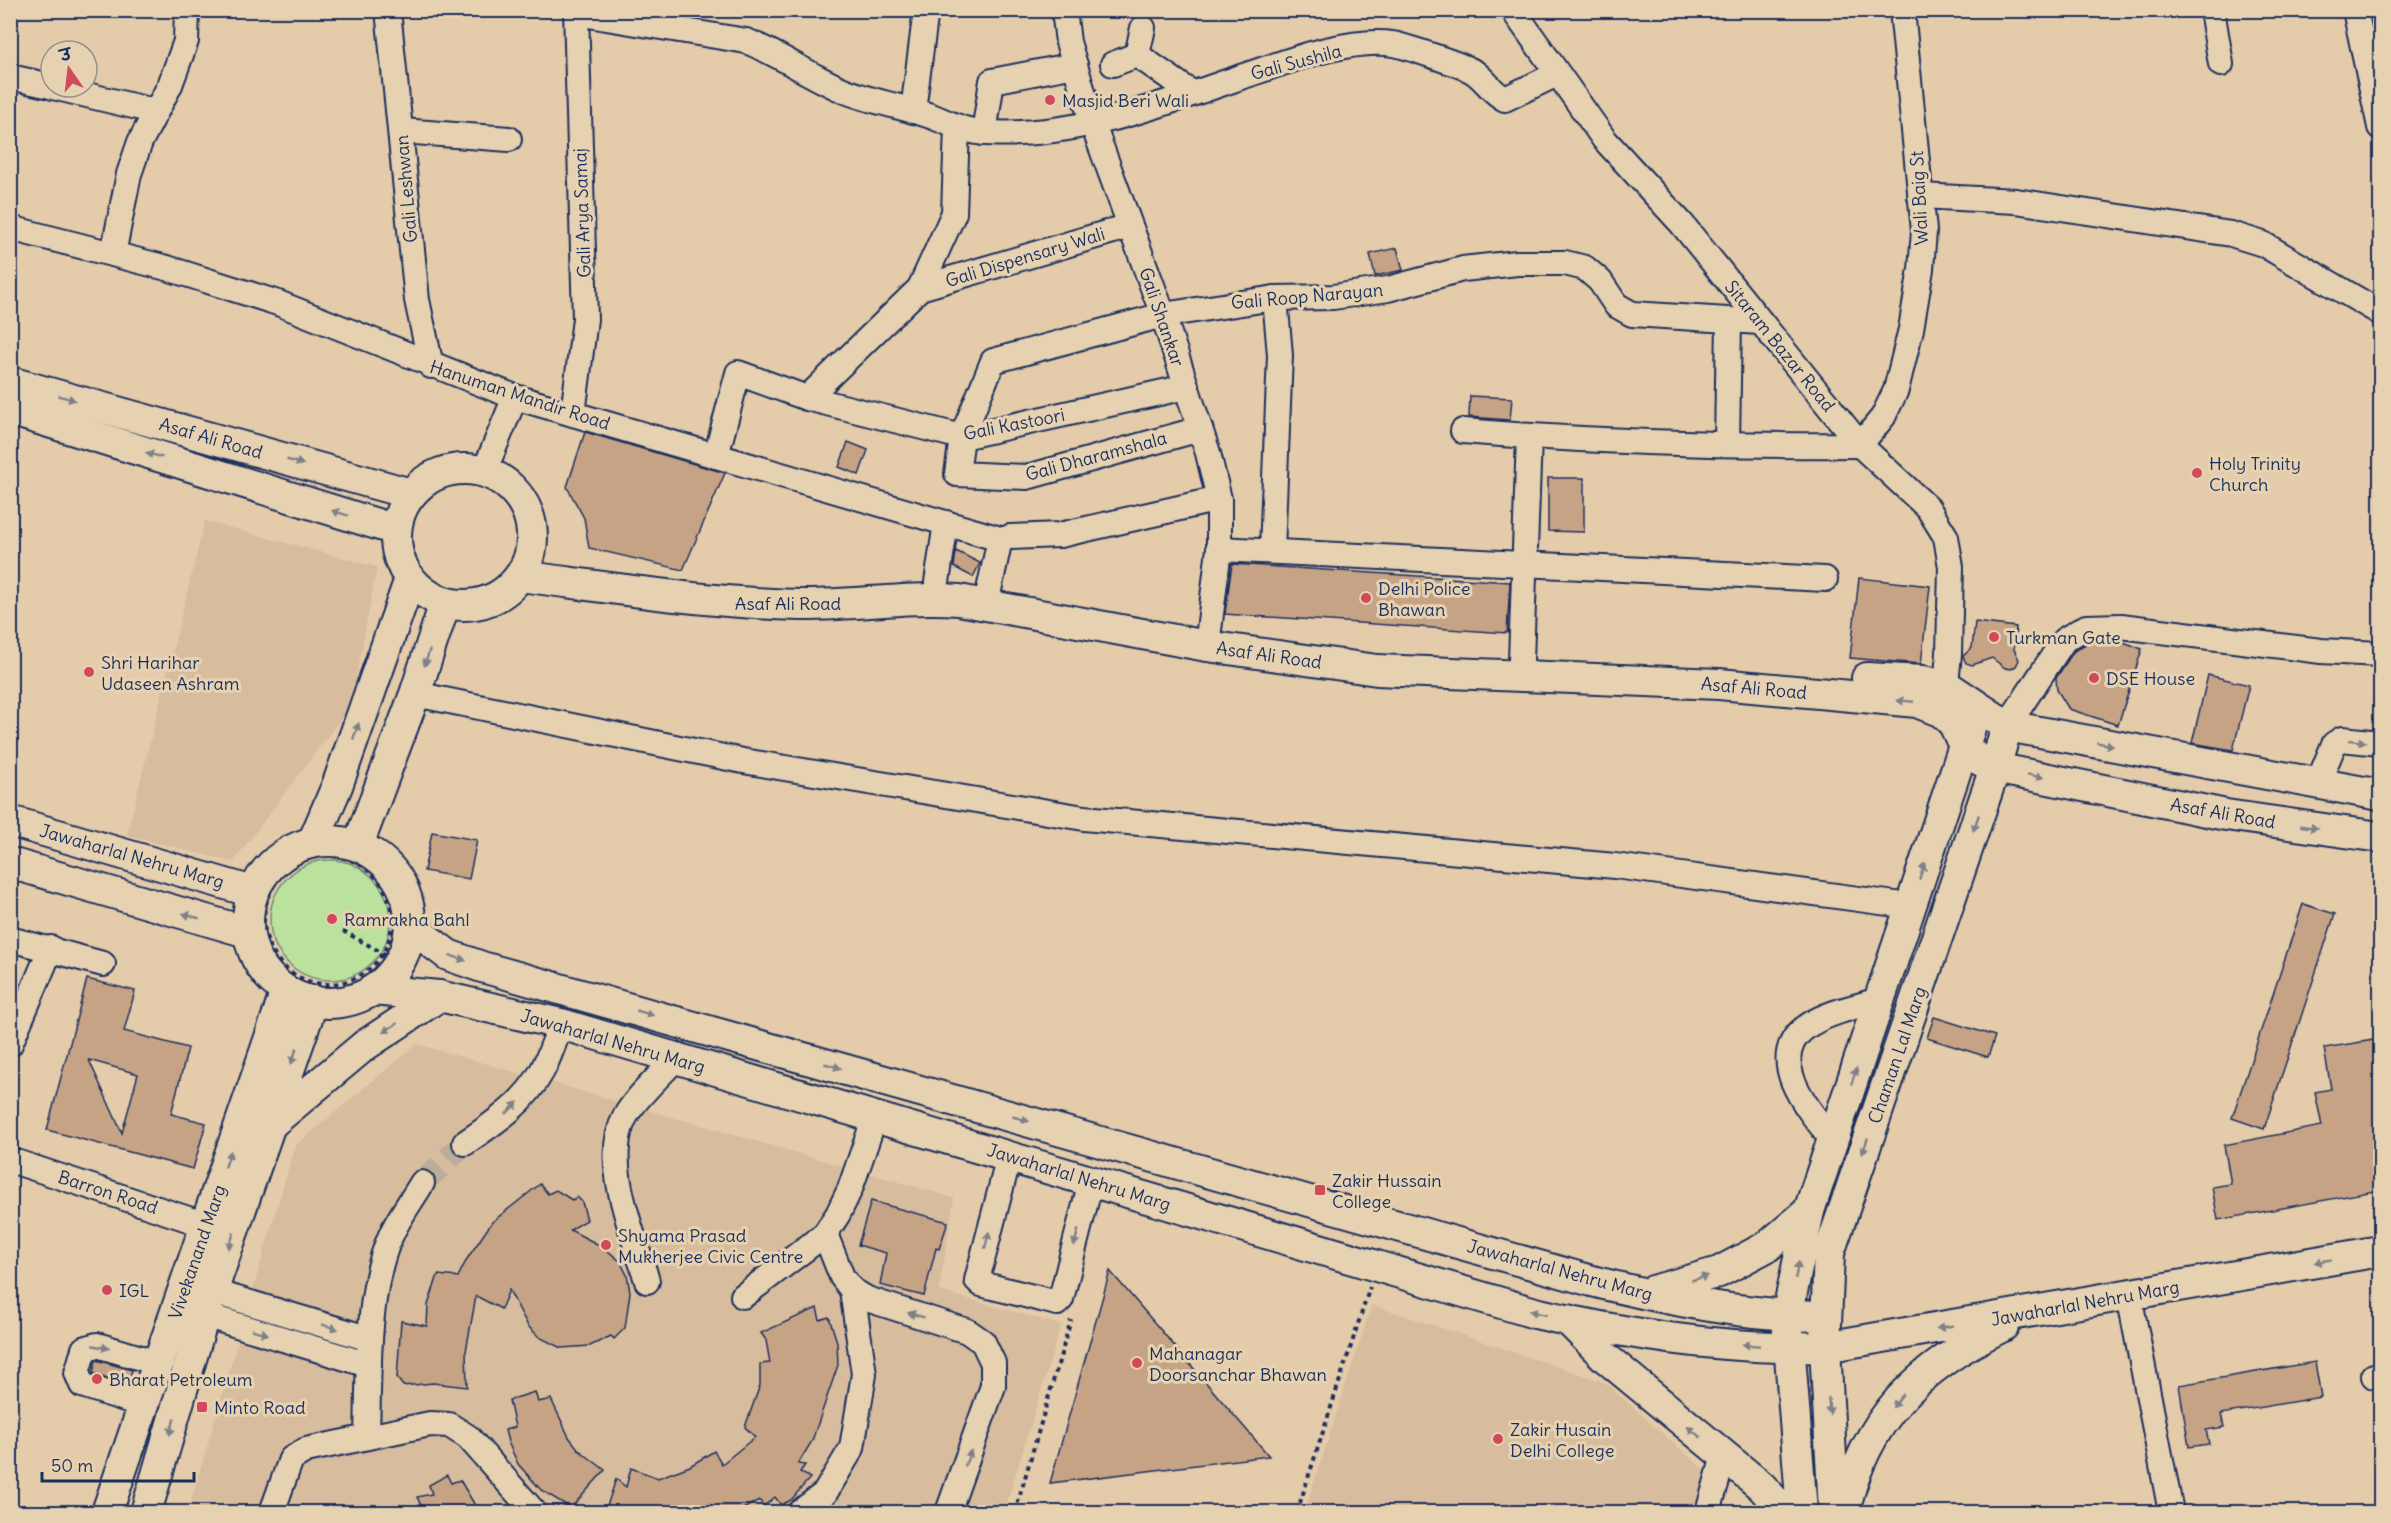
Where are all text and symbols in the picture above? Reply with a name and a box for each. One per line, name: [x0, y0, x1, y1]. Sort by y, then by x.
north arrow: [39, 39, 99, 99]
street label: Gali Sushila: [1248, 39, 1344, 85]
text: उ: [56, 43, 74, 66]
place label: Masjid Beri Wali: [1062, 89, 1189, 112]
marker: Masjid Beri Wali: [1043, 93, 1057, 107]
street label: Gali Leshwan: [390, 134, 422, 244]
street label: Gali Arya Samaj: [568, 148, 596, 278]
street label: Wali Baig St: [1905, 150, 1933, 246]
street label: Gali Dispensary Wali: [943, 222, 1107, 292]
street label: Gali Shankar: [1134, 264, 1190, 370]
street label: Sitaram Bazar Road: [1720, 276, 1840, 417]
street label: Gali Roop Narayan: [1230, 278, 1384, 314]
street label: Hanuman Mandir Road: [427, 355, 614, 435]
one-way arrow: [58, 393, 76, 403]
street label: Gali Kastoori: [961, 403, 1067, 445]
street label: Asaf Ali Road: [157, 412, 266, 464]
street label: Gali Dharamshala: [1023, 426, 1169, 486]
one-way arrow: [145, 449, 163, 459]
place label: Holy Trinity Church: [2209, 452, 2301, 496]
one-way arrow: [286, 458, 304, 467]
marker: Holy Trinity Church: [2190, 466, 2204, 480]
one-way arrow: [331, 508, 349, 517]
place label: Delhi Police Bhawan: [1378, 577, 1470, 621]
marker: Delhi Police Bhawan: [1359, 591, 1373, 605]
street label: Asaf Ali Road: [735, 592, 842, 615]
place label: Turkman Gate: [2006, 626, 2121, 649]
marker: Turkman Gate: [1987, 630, 2001, 644]
street label: Asaf Ali Road: [1215, 636, 1324, 674]
one-way arrow: [421, 649, 431, 667]
place label: Shri Harihar Udaseen Ashram: [101, 651, 240, 695]
marker: Shri Harihar Udaseen Ashram: [82, 665, 96, 679]
place label: DSE House: [2106, 667, 2195, 690]
marker: DSE House: [2087, 671, 2101, 685]
street label: Asaf Ali Road: [1700, 672, 1808, 704]
one-way arrow: [1896, 696, 1915, 706]
one-way arrow: [352, 722, 362, 740]
one-way arrow: [2347, 736, 2366, 746]
one-way arrow: [2096, 740, 2115, 749]
one-way arrow: [2026, 772, 2045, 781]
street label: Asaf Ali Road: [2169, 792, 2278, 834]
one-way arrow: [1970, 814, 1980, 832]
street label: Jawaharlal Nehru Marg: [37, 819, 227, 893]
one-way arrow: [2300, 822, 2319, 832]
one-way arrow: [1917, 862, 1927, 880]
place label: Ramrakha Bahl: [344, 908, 469, 931]
one-way arrow: [182, 911, 200, 920]
marker: Ramrakha Bahl: [325, 912, 339, 926]
one-way arrow: [450, 954, 468, 964]
street label: Chaman Lal Marg: [1863, 983, 1931, 1127]
street label: Jawaharlal Nehru Marg: [518, 1004, 708, 1078]
one-way arrow: [637, 1009, 655, 1018]
one-way arrow: [382, 1022, 398, 1033]
one-way arrow: [289, 1048, 299, 1066]
one-way arrow: [824, 1062, 842, 1071]
one-way arrow: [1850, 1067, 1859, 1085]
one-way arrow: [504, 1101, 519, 1115]
one-way arrow: [1012, 1115, 1030, 1124]
one-way arrow: [1860, 1137, 1870, 1155]
street label: Jawaharlal Nehru Marg: [984, 1138, 1174, 1216]
one-way arrow: [224, 1150, 234, 1168]
street label: Barron Road: [55, 1165, 161, 1219]
place label: Zakir Hussain College: [1332, 1169, 1442, 1213]
street label: Vivekanand Marg: [163, 1182, 231, 1322]
marker: Zakir Hussain College: [1313, 1183, 1327, 1197]
place label: Shyama Prasad Mukherjee Civic Centre: [618, 1224, 803, 1268]
one-way arrow: [1071, 1229, 1081, 1247]
one-way arrow: [983, 1230, 993, 1249]
one-way arrow: [226, 1232, 235, 1250]
street label: Jawaharlal Nehru Marg: [1465, 1234, 1655, 1306]
marker: Shyama Prasad Mukherjee Civic Centre: [599, 1238, 613, 1252]
one-way arrow: [2313, 1257, 2332, 1266]
one-way arrow: [1793, 1260, 1802, 1279]
one-way arrow: [1691, 1273, 1709, 1282]
street label: Jawaharlal Nehru Marg: [1989, 1275, 2181, 1331]
place label: IGL: [119, 1279, 150, 1302]
marker: IGL: [100, 1283, 114, 1297]
one-way arrow: [1529, 1308, 1547, 1318]
one-way arrow: [907, 1310, 925, 1319]
one-way arrow: [321, 1323, 339, 1332]
one-way arrow: [1935, 1323, 1954, 1332]
one-way arrow: [251, 1328, 269, 1337]
one-way arrow: [1742, 1340, 1761, 1350]
place label: Mahanagar Doorsanchar Bhawan: [1149, 1342, 1327, 1386]
one-way arrow: [92, 1343, 110, 1353]
marker: Mahanagar Doorsanchar Bhawan: [1130, 1356, 1144, 1370]
place label: Bharat Petroleum: [109, 1368, 253, 1391]
marker: Bharat Petroleum: [90, 1372, 104, 1386]
one-way arrow: [1892, 1394, 1905, 1409]
place label: Minto Road: [214, 1396, 306, 1419]
one-way arrow: [1824, 1396, 1834, 1415]
marker: Minto Road: [195, 1400, 209, 1414]
one-way arrow: [167, 1418, 176, 1436]
place label: Zakir Husain Delhi College: [1510, 1418, 1615, 1462]
one-way arrow: [1687, 1426, 1702, 1439]
marker: Zakir Husain Delhi College: [1491, 1432, 1505, 1446]
scale bar: [42, 1445, 194, 1483]
one-way arrow: [964, 1449, 974, 1467]
text: 50 m: [51, 1454, 93, 1477]

